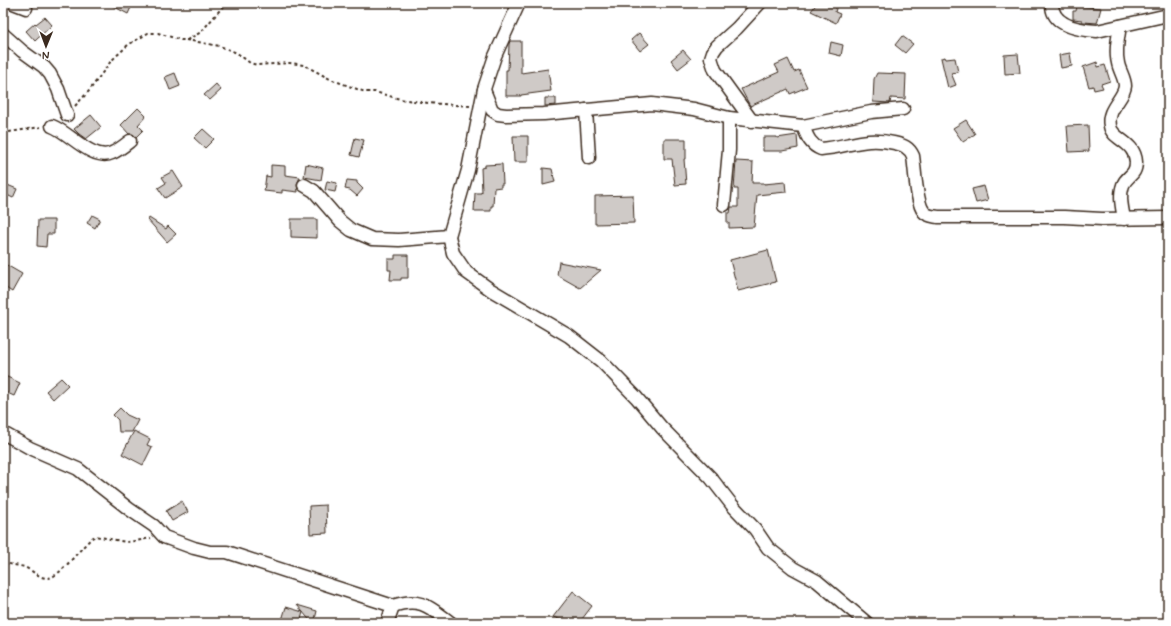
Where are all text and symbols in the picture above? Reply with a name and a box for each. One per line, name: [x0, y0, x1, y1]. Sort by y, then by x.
north arrow: [26, 26, 66, 66]
text: N: [42, 48, 50, 62]

